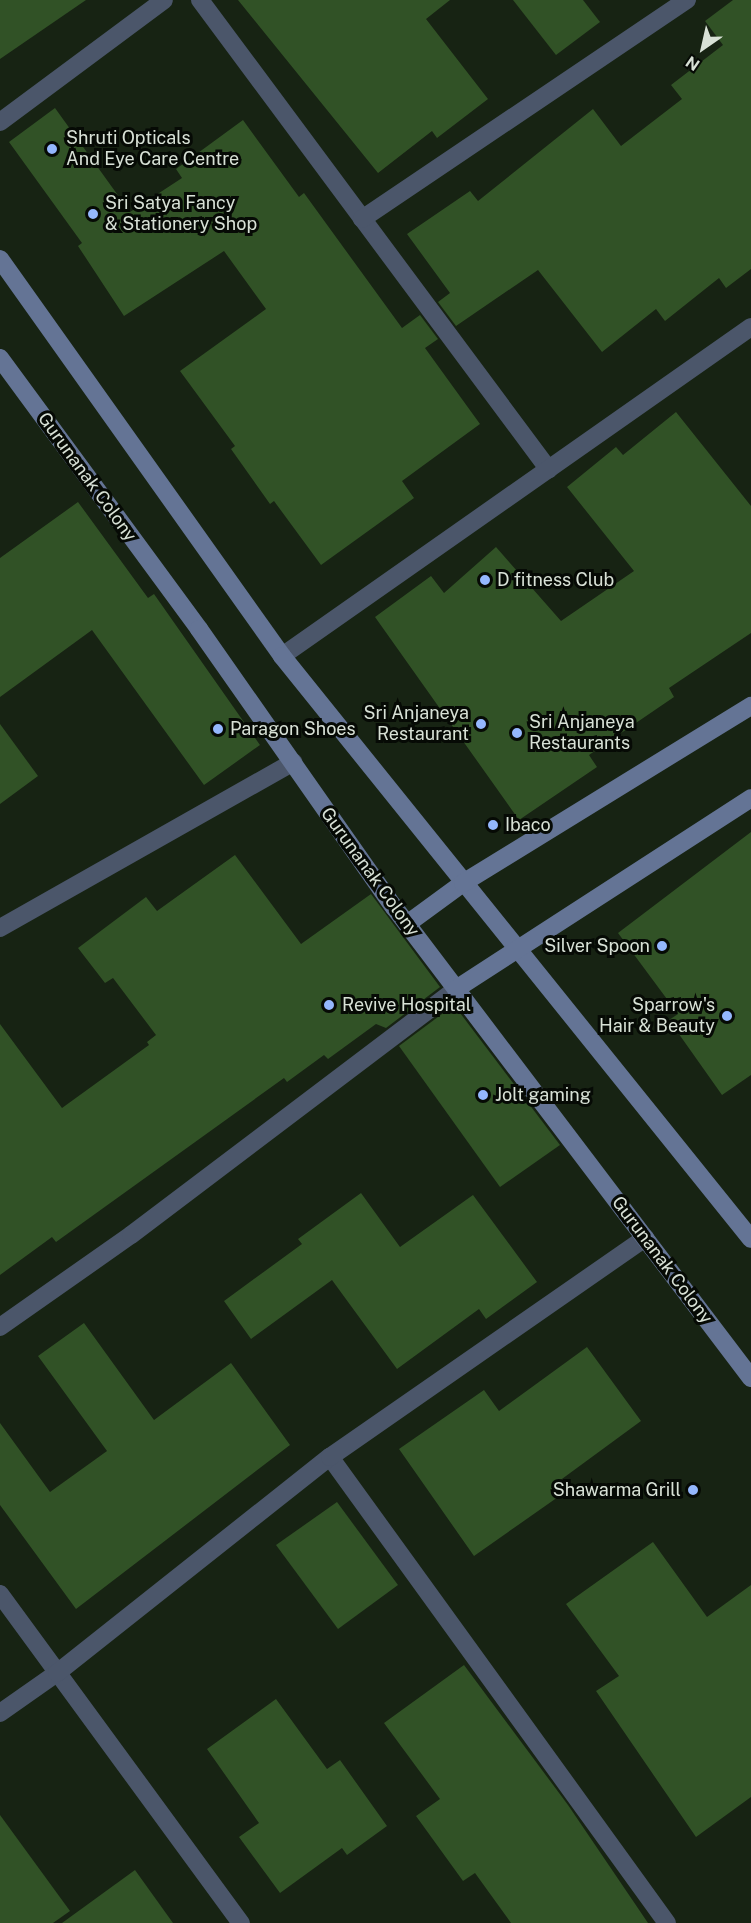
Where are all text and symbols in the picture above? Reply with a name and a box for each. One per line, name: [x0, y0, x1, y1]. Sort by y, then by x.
north arrow: [673, 18, 733, 78]
text: N: [682, 52, 703, 75]
place label: Shruti Opticals And Eye Care Centre: [66, 128, 240, 170]
marker: Shruti Opticals And Eye Care Centre: [43, 140, 61, 158]
place label: Sri Satya Fancy & Stationery Shop: [105, 193, 257, 236]
marker: Sri Satya Fancy & Stationery Shop: [86, 207, 100, 221]
street label: Gurunanak Colony: [33, 408, 141, 546]
place label: D fitness Club: [497, 569, 614, 591]
marker: D fitness Club: [478, 573, 492, 587]
place label: Sri Anjaneya Restaurant: [363, 703, 469, 746]
place label: Sri Anjaneya Restaurants: [529, 712, 635, 754]
marker: Sri Anjaneya Restaurant: [474, 717, 488, 731]
place label: Paragon Shoes: [230, 718, 356, 740]
marker: Paragon Shoes: [211, 722, 225, 736]
marker: Sri Anjaneya Restaurants: [510, 726, 524, 740]
street label: Gurunanak Colony: [316, 803, 424, 941]
place label: Ibaco: [505, 814, 551, 836]
marker: Ibaco: [486, 818, 500, 832]
place label: Silver Spoon: [544, 935, 650, 957]
marker: Silver Spoon: [655, 939, 669, 953]
place label: Revive Hospital: [342, 994, 471, 1016]
place label: Sparrow's Hair & Beauty: [599, 995, 715, 1038]
marker: Revive Hospital: [320, 996, 338, 1014]
marker: Sparrow's Hair & Beauty: [720, 1009, 734, 1023]
place label: Jolt gaming: [495, 1084, 591, 1106]
marker: Jolt gaming: [476, 1088, 490, 1102]
street label: Gurunanak Colony: [607, 1192, 717, 1328]
place label: Shawarma Grill: [553, 1479, 681, 1501]
marker: Shawarma Grill: [686, 1483, 700, 1497]

